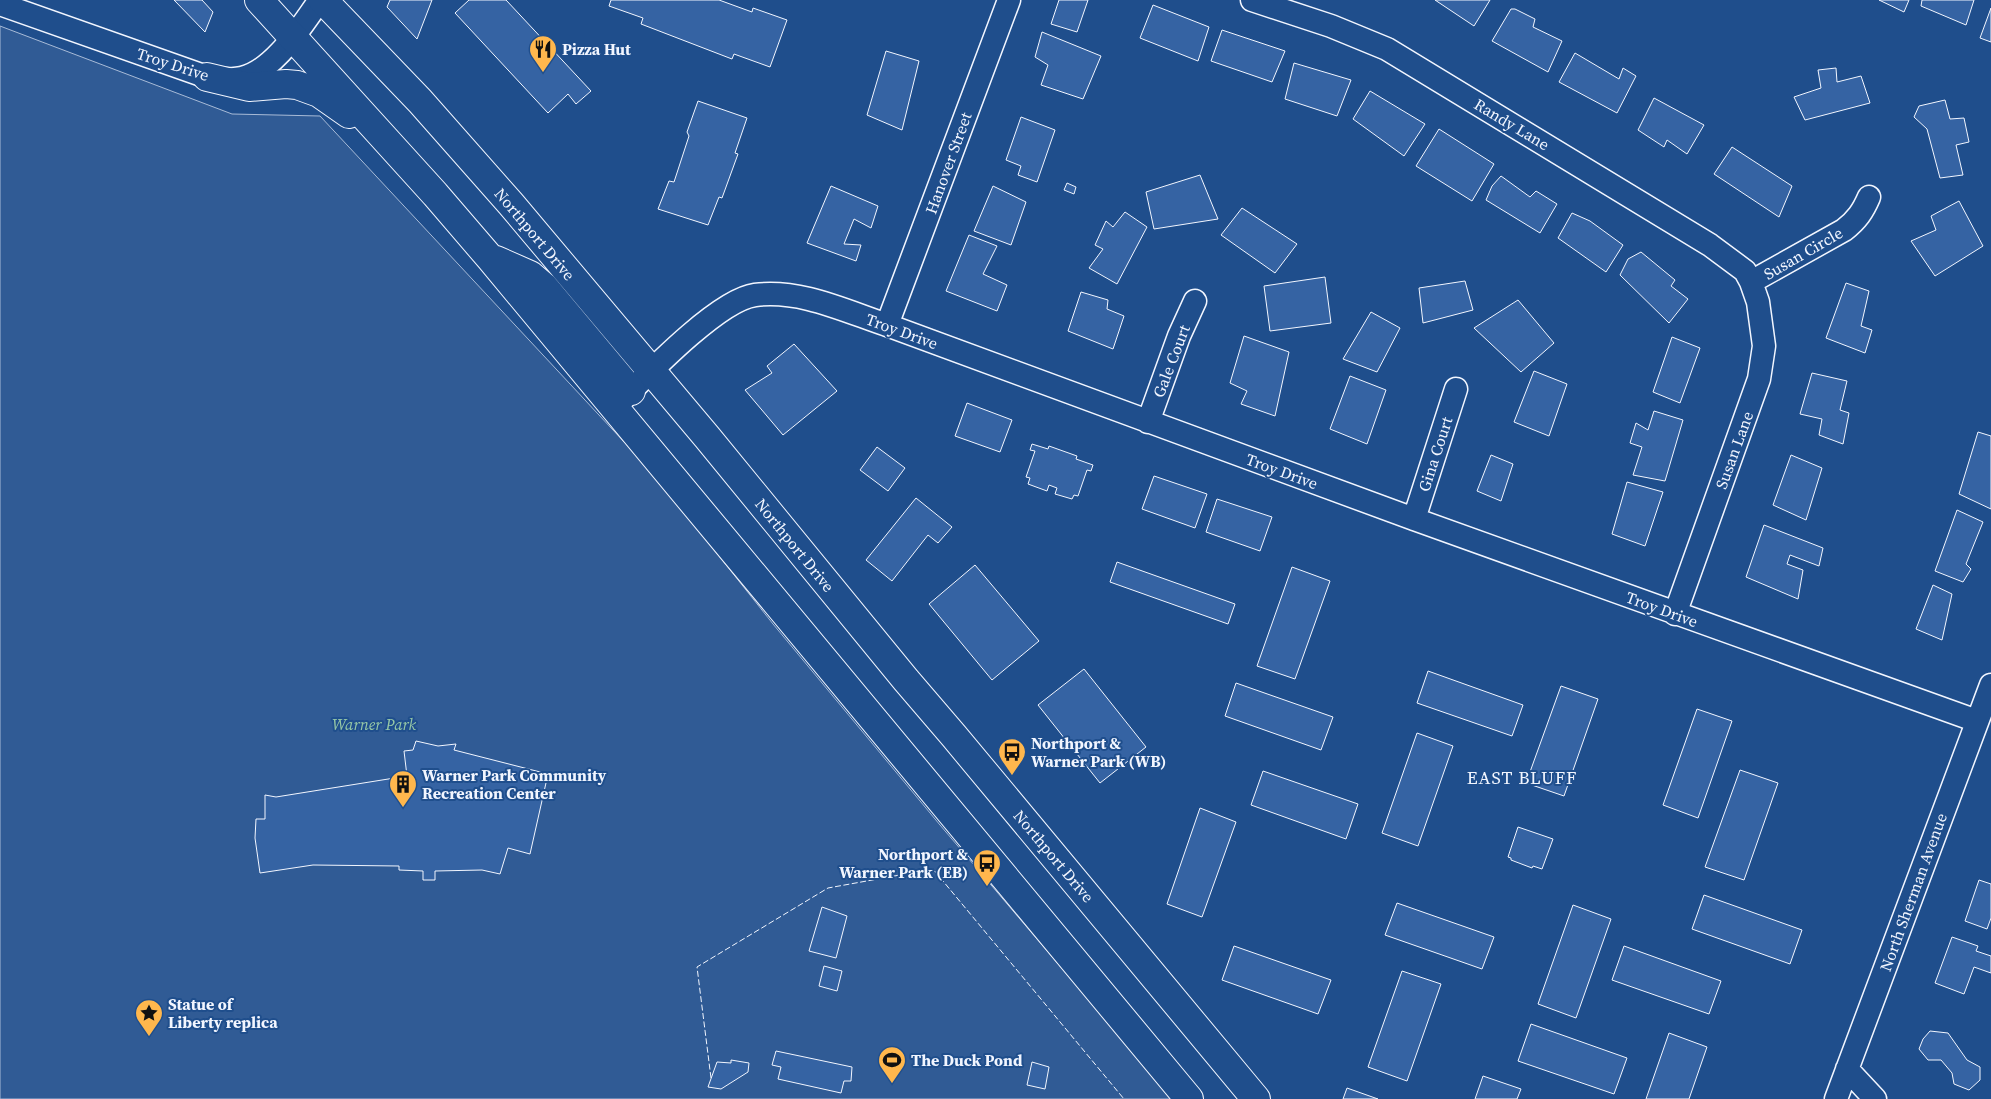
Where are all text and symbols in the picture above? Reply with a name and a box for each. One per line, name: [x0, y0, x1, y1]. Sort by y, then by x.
restaurant icon: Pizza Hut: [528, 34, 558, 73]
place label: Pizza Hut: [562, 38, 631, 60]
street label: Troy Drive: [134, 42, 212, 86]
street label: Randy Lane: [1470, 93, 1554, 155]
street label: Hanover Street: [919, 108, 977, 217]
street label: Northport Drive: [490, 183, 580, 285]
street label: Susan Circle: [1759, 222, 1847, 284]
street label: Troy Drive: [863, 308, 941, 354]
street label: Gale Court: [1147, 321, 1195, 400]
street label: Susan Lane: [1710, 408, 1758, 492]
street label: Gina Court: [1413, 413, 1458, 494]
street label: Troy Drive: [1243, 448, 1321, 494]
street label: Northport Drive: [750, 494, 840, 596]
street label: Troy Drive: [1623, 586, 1701, 632]
park label: Warner Park: [332, 713, 417, 735]
place label: Northport & Warner Park (WB): [1031, 732, 1166, 772]
bus stop icon: Northport & Warner Park (WB): [997, 737, 1027, 776]
place label: Warner Park Community Recreation Center: [422, 764, 607, 804]
district label: EAST BLUFF: [1467, 765, 1577, 790]
building icon: Warner Park Community Recreation Center: [388, 769, 418, 808]
street label: Northport Drive: [1009, 805, 1099, 907]
street label: North Sherman Avenue: [1874, 810, 1952, 974]
place label: Northport & Warner Park (EB): [839, 843, 968, 883]
bus stop icon: Northport & Warner Park (EB): [972, 848, 1002, 887]
place label: Statue of Liberty replica: [168, 993, 278, 1033]
place icon: Statue of Liberty replica: [134, 998, 164, 1037]
sports icon: The Duck Pond: [877, 1045, 907, 1084]
place label: The Duck Pond: [911, 1049, 1023, 1071]

